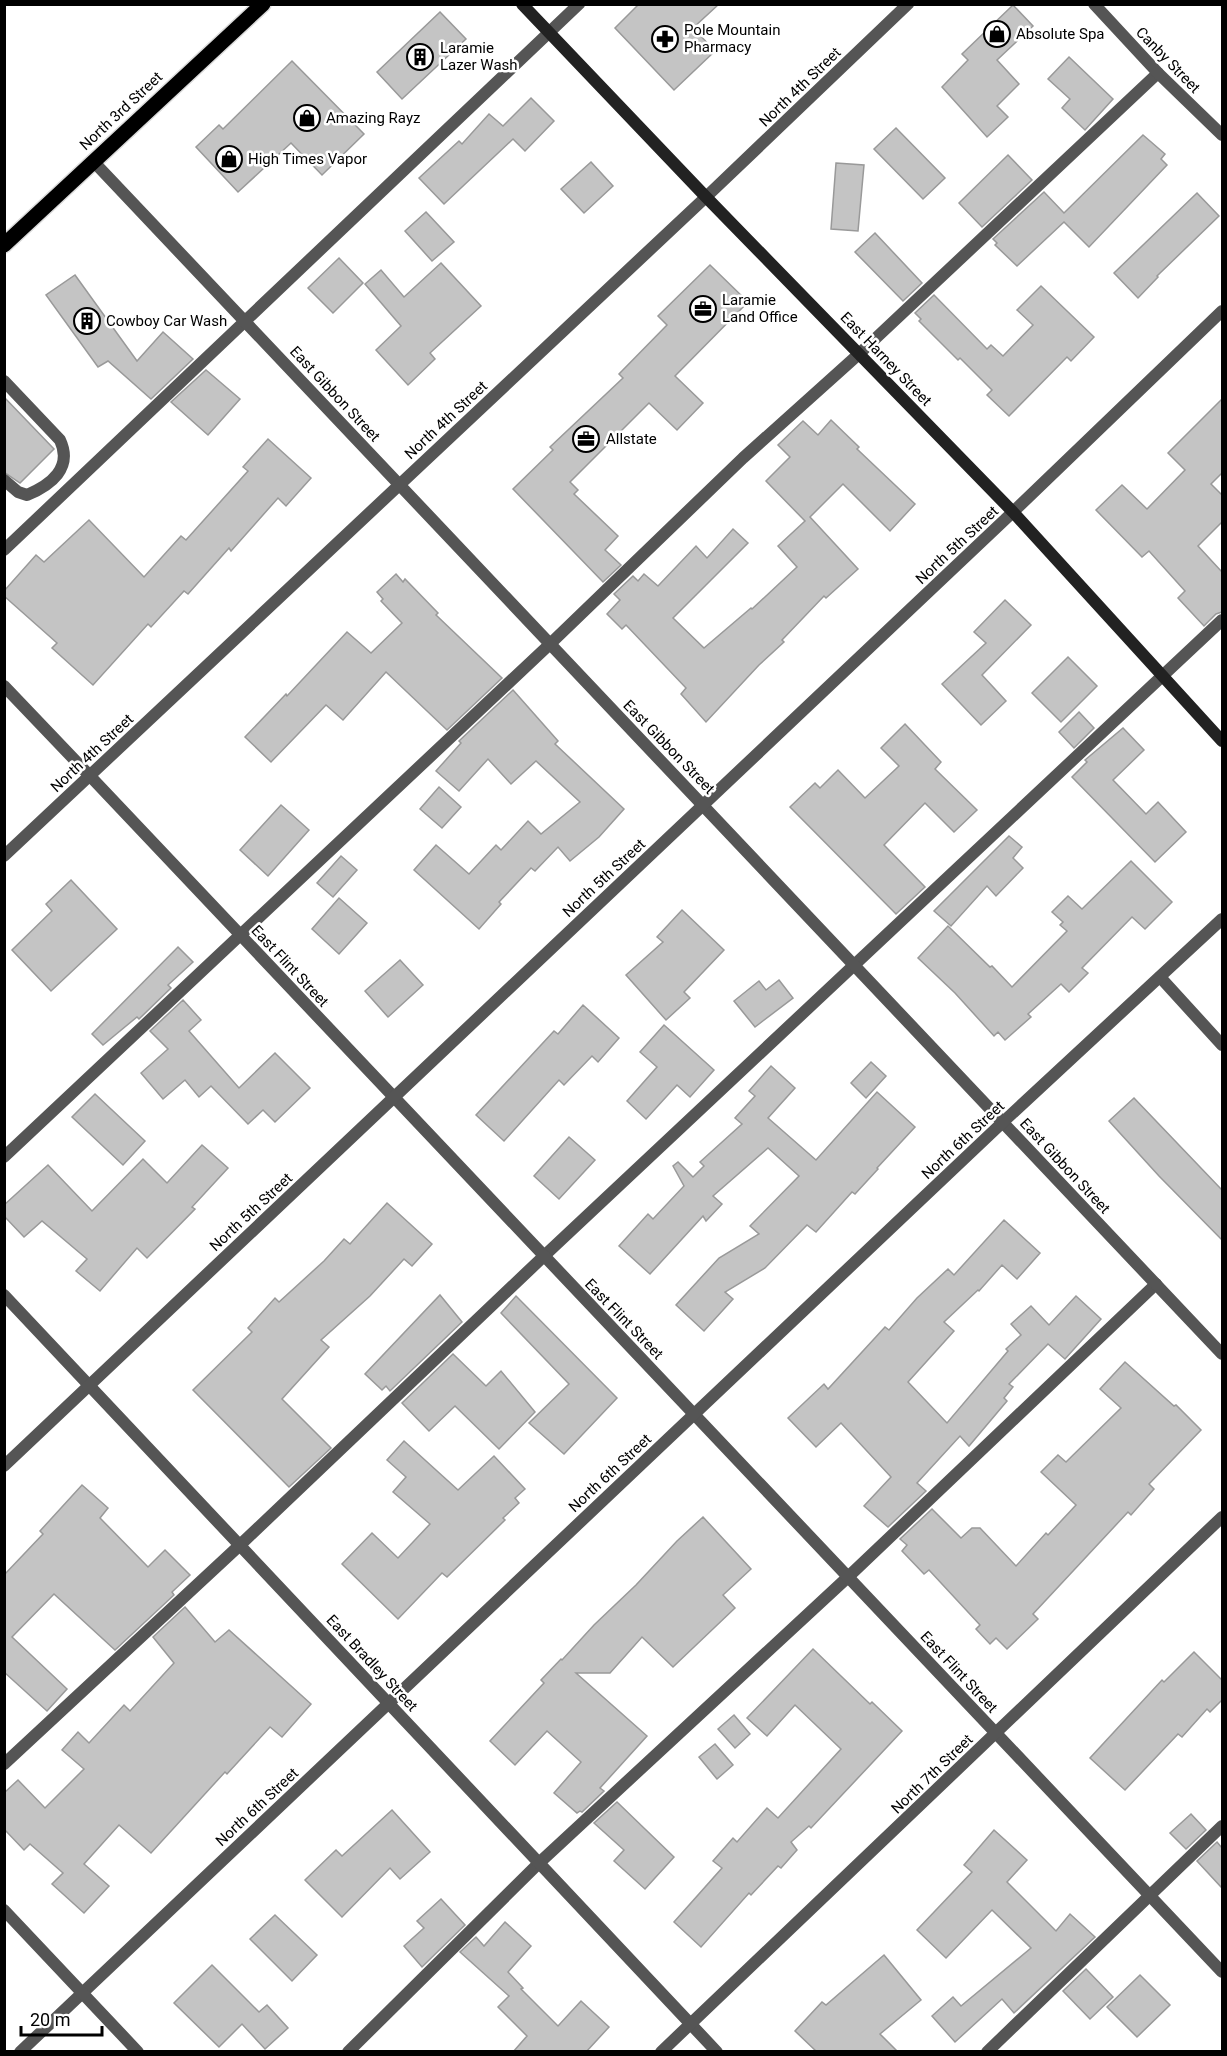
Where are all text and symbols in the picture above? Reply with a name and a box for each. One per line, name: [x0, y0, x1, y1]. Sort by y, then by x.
shop icon: Absolute Spa: [982, 19, 1012, 49]
place label: Pole Mountain Pharmacy: [684, 21, 780, 56]
street label: Canby Street: [1132, 23, 1204, 97]
pharmacy icon: Pole Mountain Pharmacy: [650, 24, 680, 54]
place label: Absolute Spa: [1016, 25, 1105, 43]
place label: Laramie Lazer Wash: [440, 39, 518, 74]
building icon: Laramie Lazer Wash: [405, 42, 435, 72]
street label: North 4th Street: [755, 43, 845, 130]
street label: North 3rd Street: [76, 68, 166, 154]
shop icon: Amazing Rayz: [292, 103, 322, 133]
place label: Amazing Rayz: [326, 109, 420, 127]
shop icon: High Times Vapor: [214, 144, 244, 174]
place label: High Times Vapor: [248, 150, 367, 168]
place label: Laramie Land Office: [722, 291, 798, 326]
office icon: Laramie Land Office: [688, 294, 718, 324]
building icon: Cowboy Car Wash: [72, 306, 102, 336]
street label: East Harney Street: [837, 308, 935, 410]
place label: Cowboy Car Wash: [106, 312, 227, 330]
street label: East Gibbon Street: [286, 343, 384, 446]
street label: North 4th Street: [401, 377, 491, 463]
office icon: Allstate: [571, 424, 601, 454]
place label: Allstate: [606, 430, 657, 448]
street label: North 5th Street: [912, 502, 1002, 588]
street label: East Gibbon Street: [619, 696, 719, 798]
street label: North 4th Street: [47, 710, 137, 796]
street label: North 5th Street: [559, 835, 649, 921]
street label: East Flint Street: [248, 921, 332, 1011]
street label: North 6th Street: [918, 1097, 1008, 1183]
street label: East Gibbon Street: [1016, 1115, 1114, 1218]
street label: North 5th Street: [206, 1169, 296, 1255]
street label: East Flint Street: [581, 1275, 667, 1363]
street label: North 6th Street: [565, 1430, 655, 1516]
street label: East Bradley Street: [323, 1611, 422, 1715]
street label: East Flint Street: [917, 1627, 1001, 1717]
street label: North 7th Street: [887, 1730, 977, 1817]
street label: North 6th Street: [212, 1764, 302, 1850]
scale bar: [21, 1999, 102, 2037]
text: 20 m: [30, 2009, 70, 2030]

